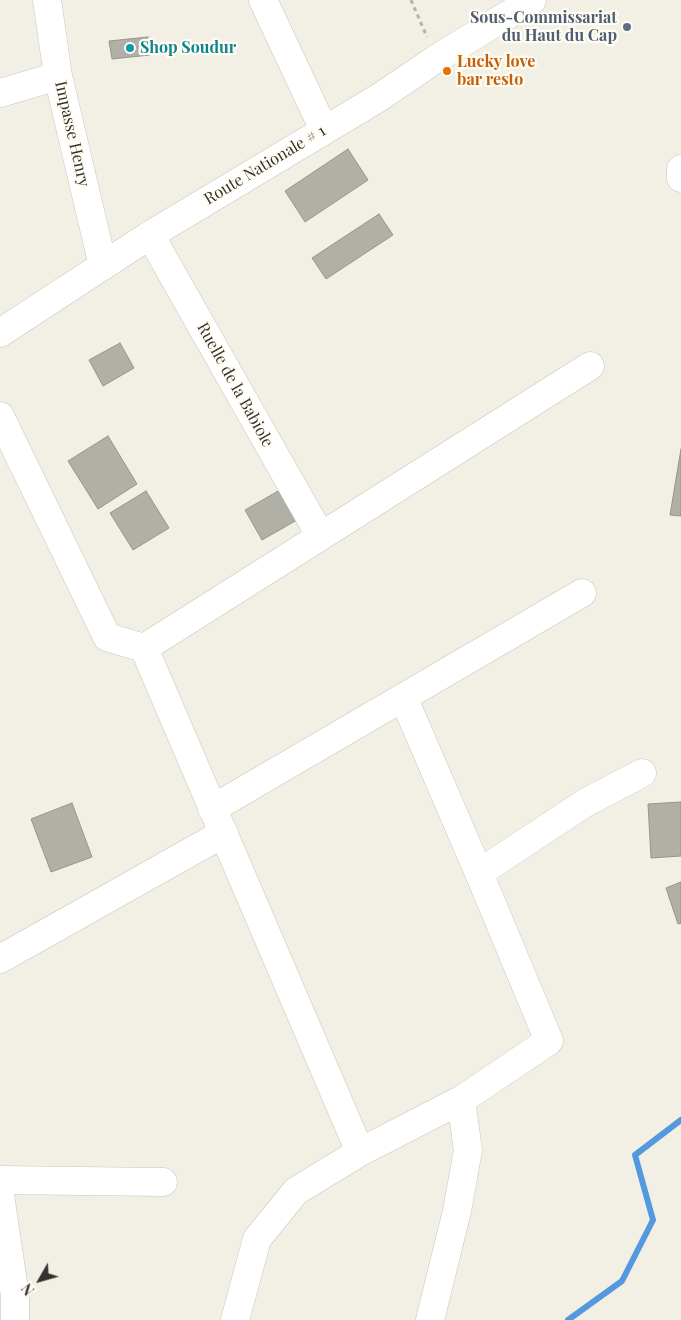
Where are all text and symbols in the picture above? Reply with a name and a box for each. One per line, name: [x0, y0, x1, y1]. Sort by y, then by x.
place label: Sous-Commissariat du Haut du Cap: [470, 8, 617, 46]
marker: Sous-Commissariat du Haut du Cap: [621, 21, 633, 33]
place label: Shop Soudur: [140, 38, 236, 58]
marker: Shop Soudur: [124, 42, 136, 54]
place label: Lucky love bar resto: [457, 52, 535, 90]
marker: Lucky love bar resto: [441, 65, 453, 77]
street label: Impasse Henry: [51, 79, 93, 189]
street label: Route Nationale # 1: [201, 121, 329, 209]
street label: Ruelle de la Babiole: [193, 319, 277, 451]
north arrow: [15, 1255, 65, 1305]
text: N: [17, 1280, 38, 1299]

